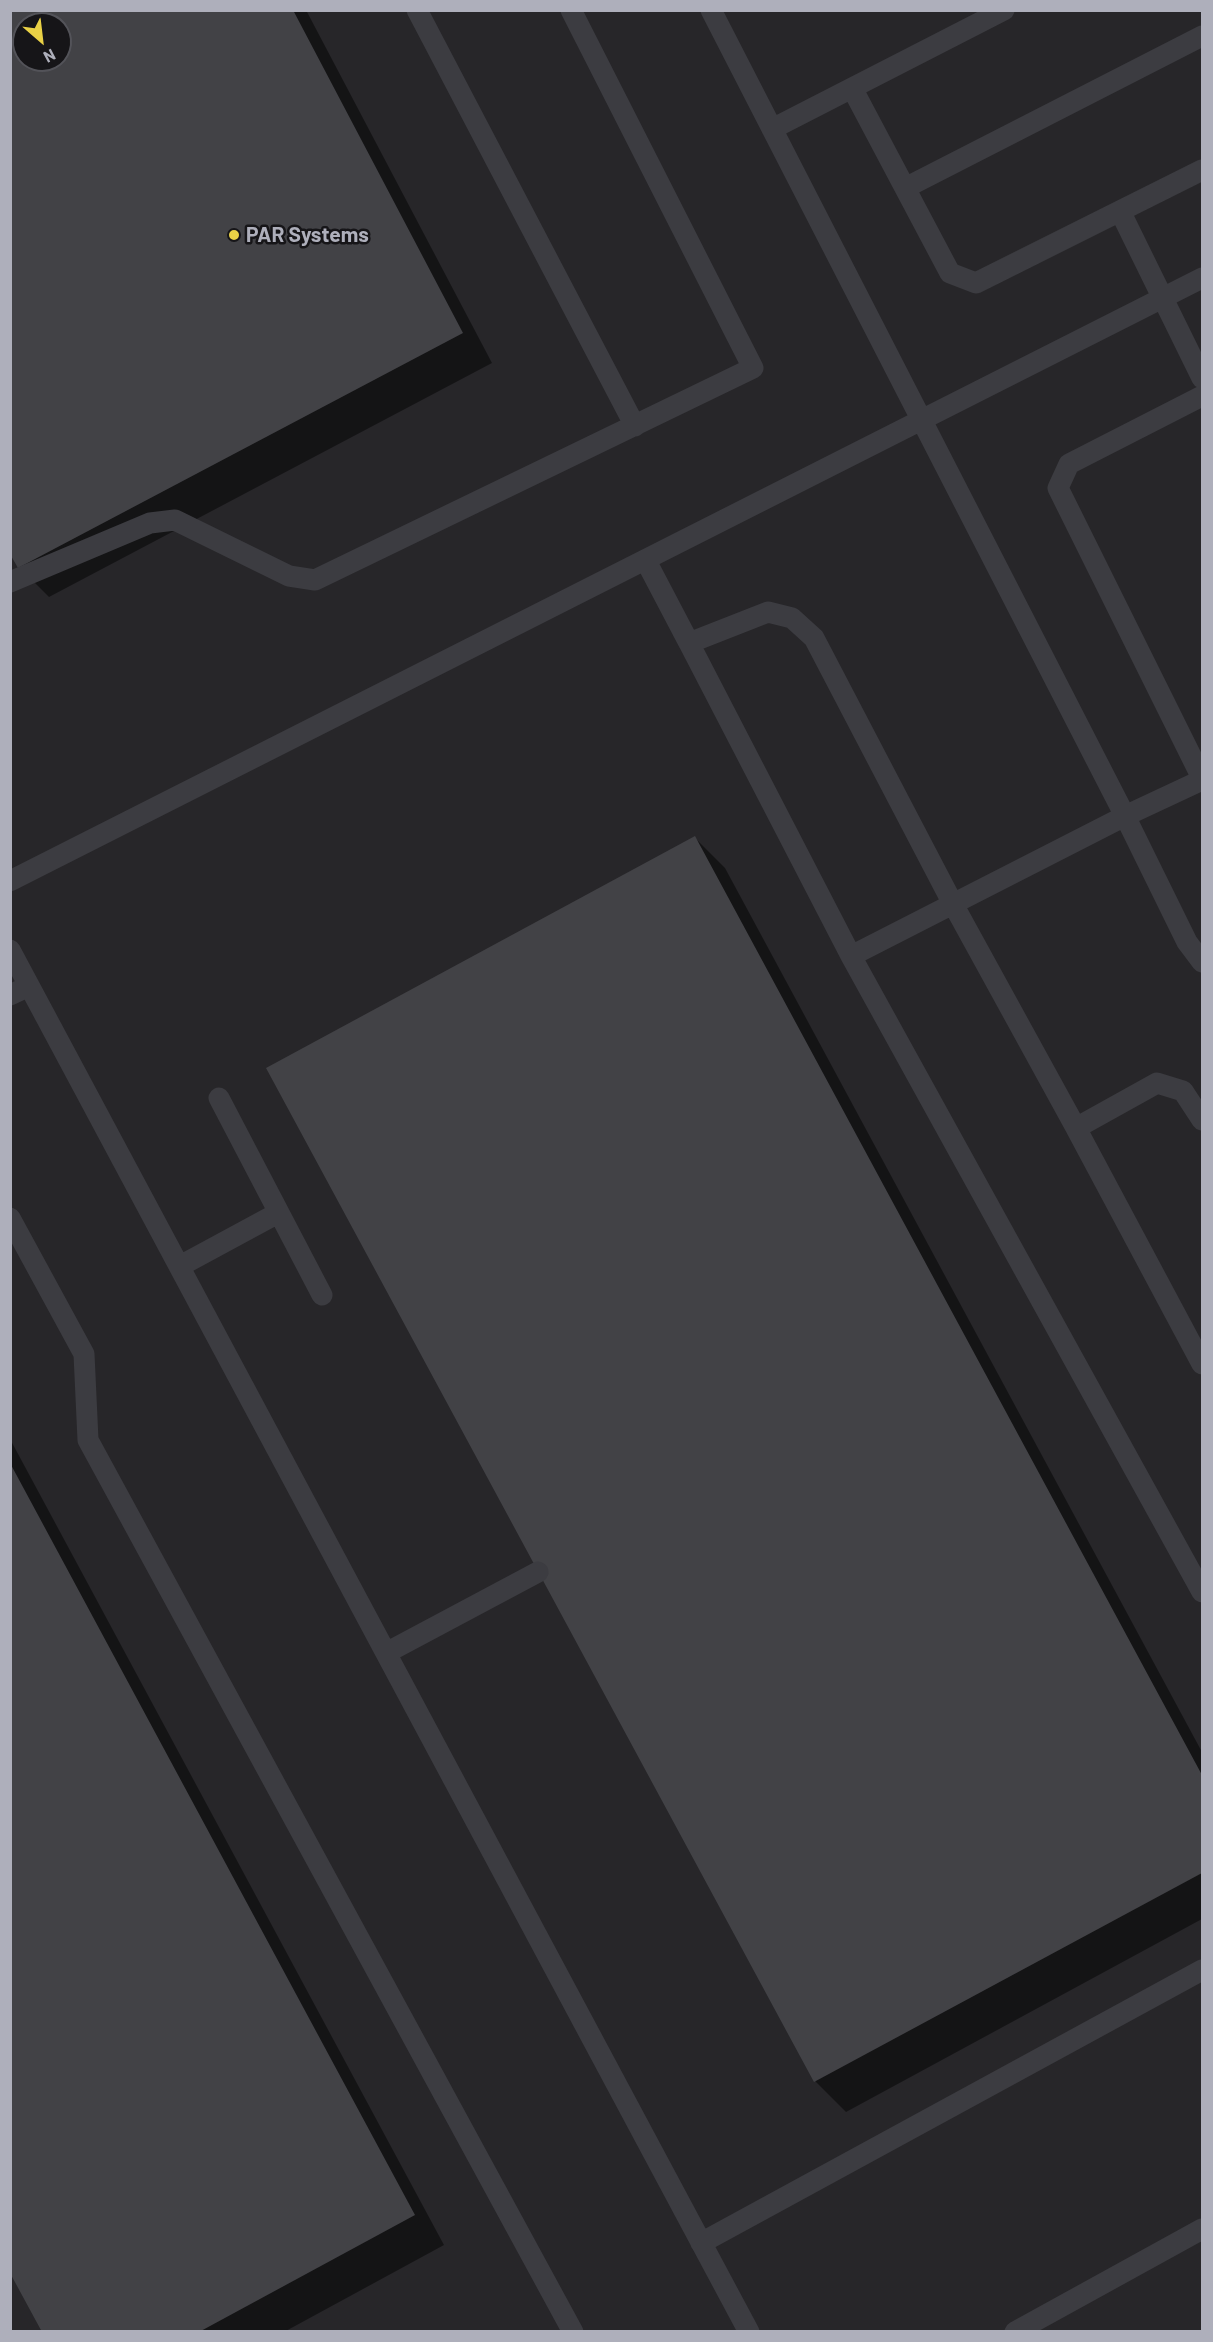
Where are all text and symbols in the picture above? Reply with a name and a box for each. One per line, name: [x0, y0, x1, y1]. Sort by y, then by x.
north arrow: [12, 12, 72, 72]
text: N: [41, 46, 59, 67]
place label: PAR Systems: [246, 222, 369, 248]
marker: PAR Systems: [227, 228, 241, 242]

